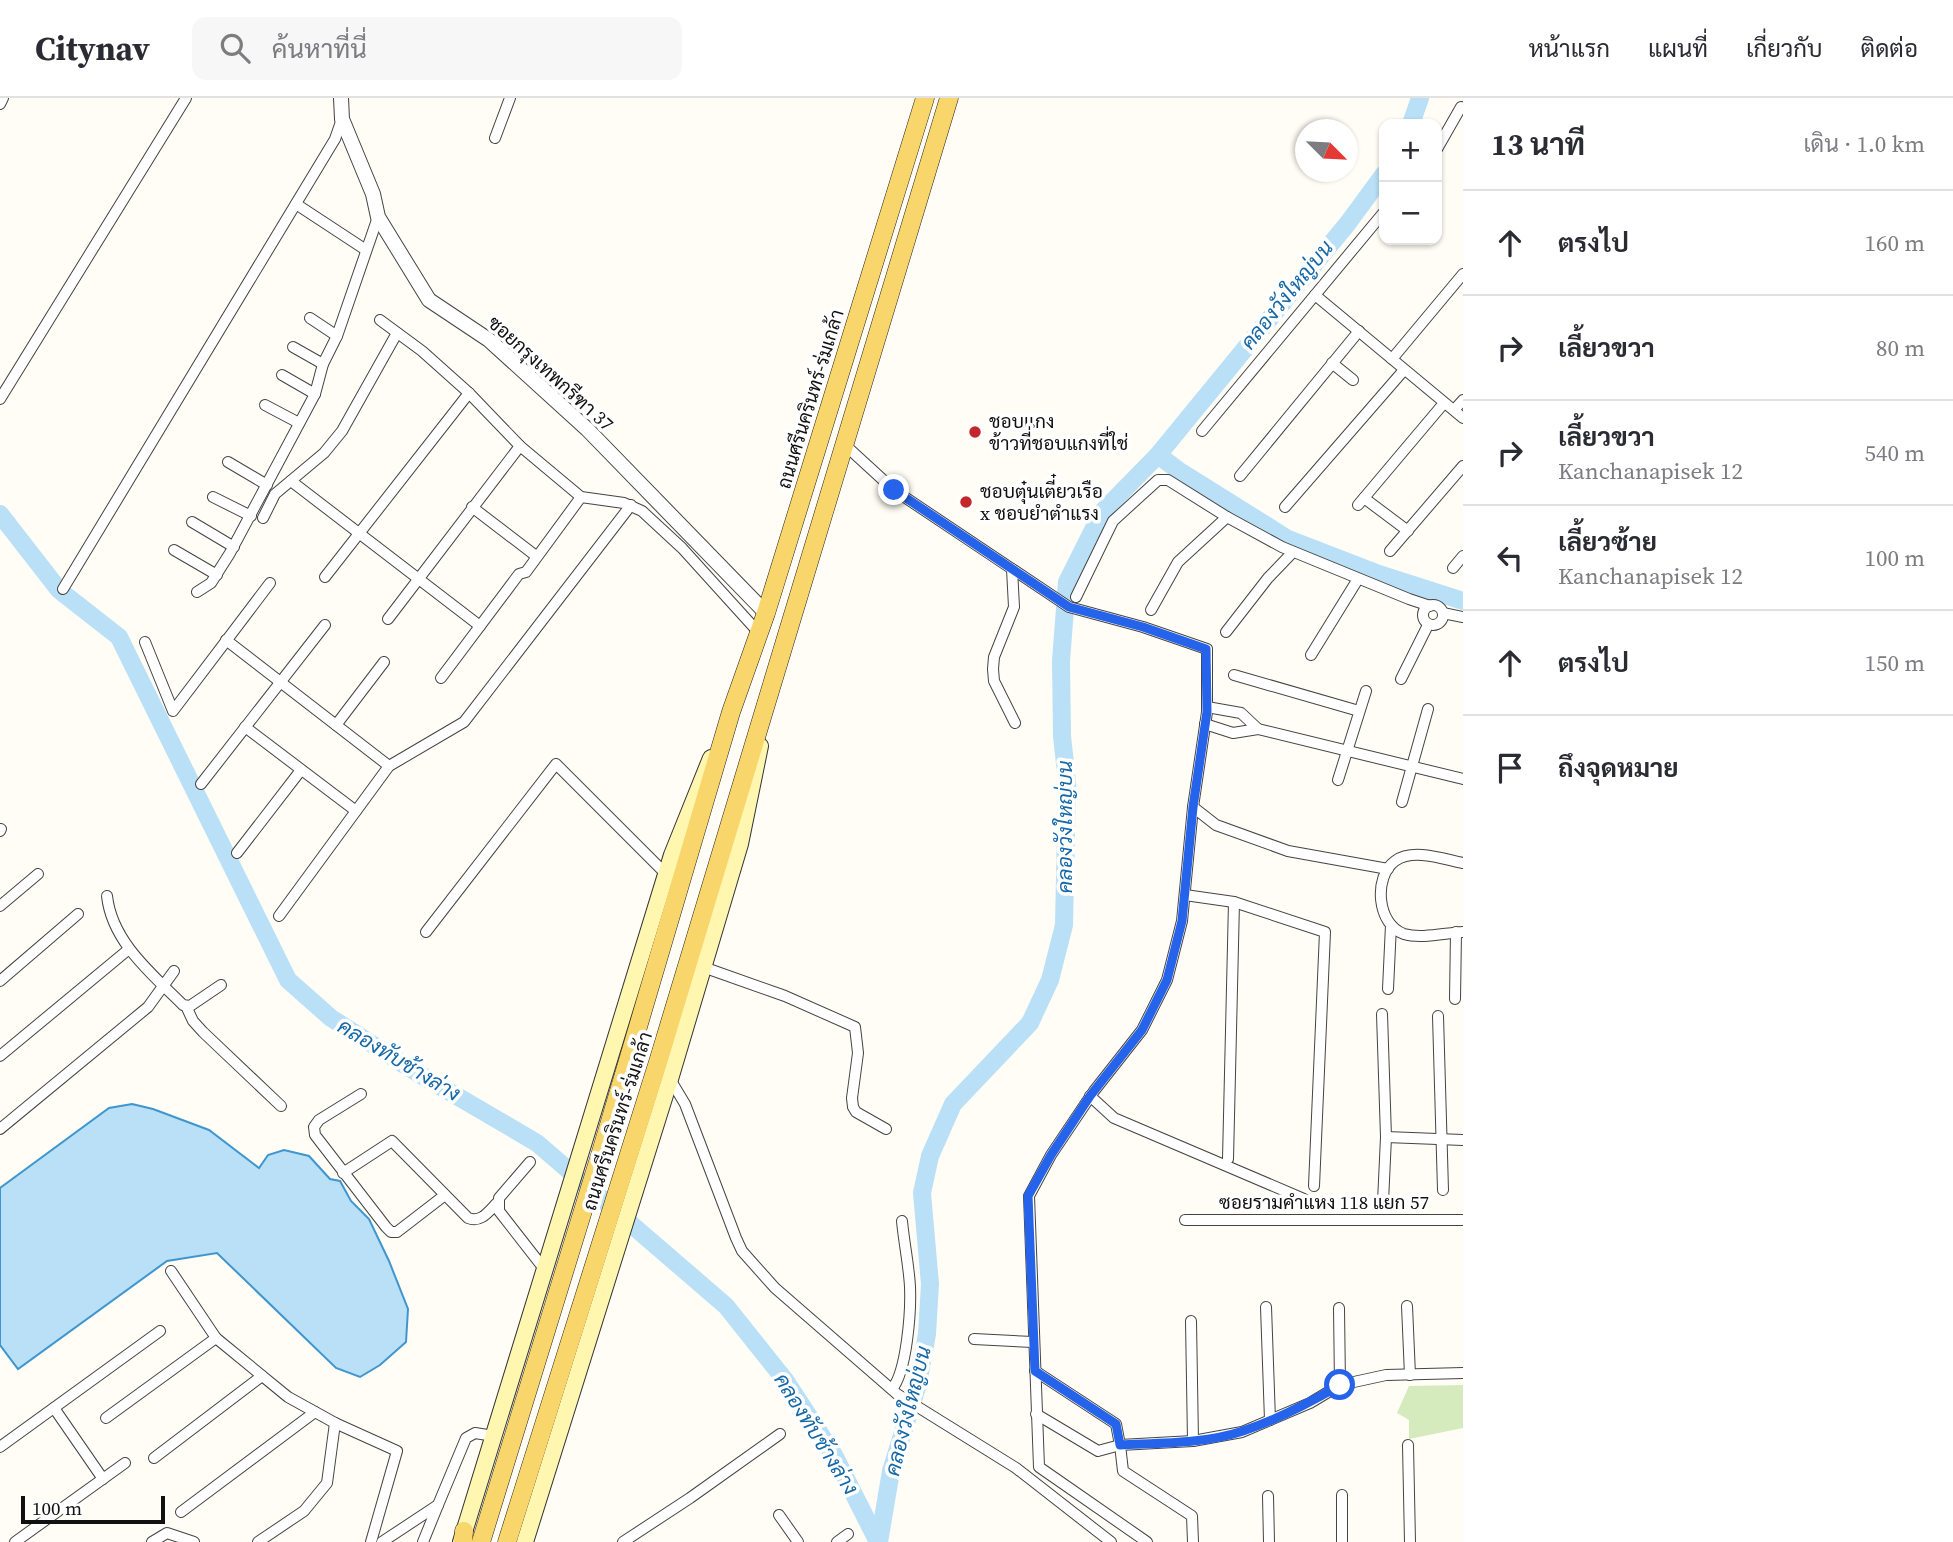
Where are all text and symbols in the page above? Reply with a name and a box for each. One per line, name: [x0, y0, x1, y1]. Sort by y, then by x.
search box: [192, 17, 682, 80]
text: Citynav: [35, 26, 150, 71]
icon: search: [216, 29, 254, 67]
text: ค้นหาที่นี่: [272, 31, 367, 67]
text: หน้าแรก: [1529, 32, 1610, 65]
text: แผนที่: [1648, 32, 1708, 65]
text: เกี่ยวกับ: [1746, 32, 1823, 65]
text: ติดต่อ: [1861, 32, 1918, 65]
north arrow: [1295, 119, 1358, 182]
map controls: [1379, 119, 1442, 245]
button: +: [1379, 119, 1442, 182]
text: 13 นาที: [1491, 124, 1585, 165]
text: เดิน · 1.0 km: [1803, 128, 1925, 160]
button: −: [1379, 182, 1442, 245]
icon: ahead: [1491, 224, 1529, 262]
text: ตรงไป: [1558, 225, 1629, 261]
text: 160 m: [1864, 227, 1925, 259]
water label: คลองวังใหญ่บน: [1234, 233, 1340, 355]
street label: ถนนศรีนครินทร์-ร่มเกล้า: [770, 306, 850, 492]
street label: ซอยกรุงเทพกรีฑา 37: [483, 310, 619, 436]
icon: right: [1491, 329, 1529, 367]
text: เลี้ยวขวา: [1558, 330, 1655, 366]
text: 80 m: [1876, 332, 1925, 364]
place label: ชอบแกง ข้าวที่ชอบแกงที่ใช่: [989, 408, 1128, 456]
text: เลี้ยวขวา: [1558, 419, 1655, 455]
marker: ชอบแกง ข้าวที่ชอบแกงที่ใช่: [967, 424, 983, 440]
icon: right: [1491, 434, 1529, 472]
text: 540 m: [1864, 437, 1925, 469]
text: Kanchanapisek 12: [1558, 455, 1743, 487]
place label: ชอบตุ๋นเตี๋ยวเรือ x ชอบยำตำแรง: [980, 473, 1103, 526]
route end: [878, 474, 909, 505]
marker: ชอบตุ๋นเตี๋ยวเรือ x ชอบยำตำแรง: [958, 494, 974, 510]
text: เลี้ยวซ้าย: [1558, 524, 1657, 560]
icon: left: [1491, 539, 1529, 577]
text: 100 m: [1864, 542, 1925, 574]
text: Kanchanapisek 12: [1558, 560, 1743, 592]
icon: ahead: [1491, 644, 1529, 682]
text: ตรงไป: [1558, 645, 1629, 681]
text: 150 m: [1864, 647, 1925, 679]
icon: arrive: [1491, 749, 1529, 787]
text: ถึงจุดหมาย: [1558, 750, 1679, 786]
water label: คลองวังใหญ่บน: [1050, 760, 1079, 893]
water label: คลองทับช้างล่าง: [332, 1012, 466, 1108]
street label: ถนนศรีนครินทร์-ร่มเกล้า: [576, 1028, 658, 1214]
street label: ซอยรามคำแหง 118 แยก 57: [1219, 1189, 1429, 1215]
water label: คลองวังใหญ่บน: [877, 1342, 938, 1479]
water label: คลองทับช้างล่าง: [767, 1367, 865, 1500]
route start: [1324, 1369, 1355, 1400]
scale bar: [21, 1493, 164, 1525]
text: 100 m: [32, 1495, 82, 1521]

